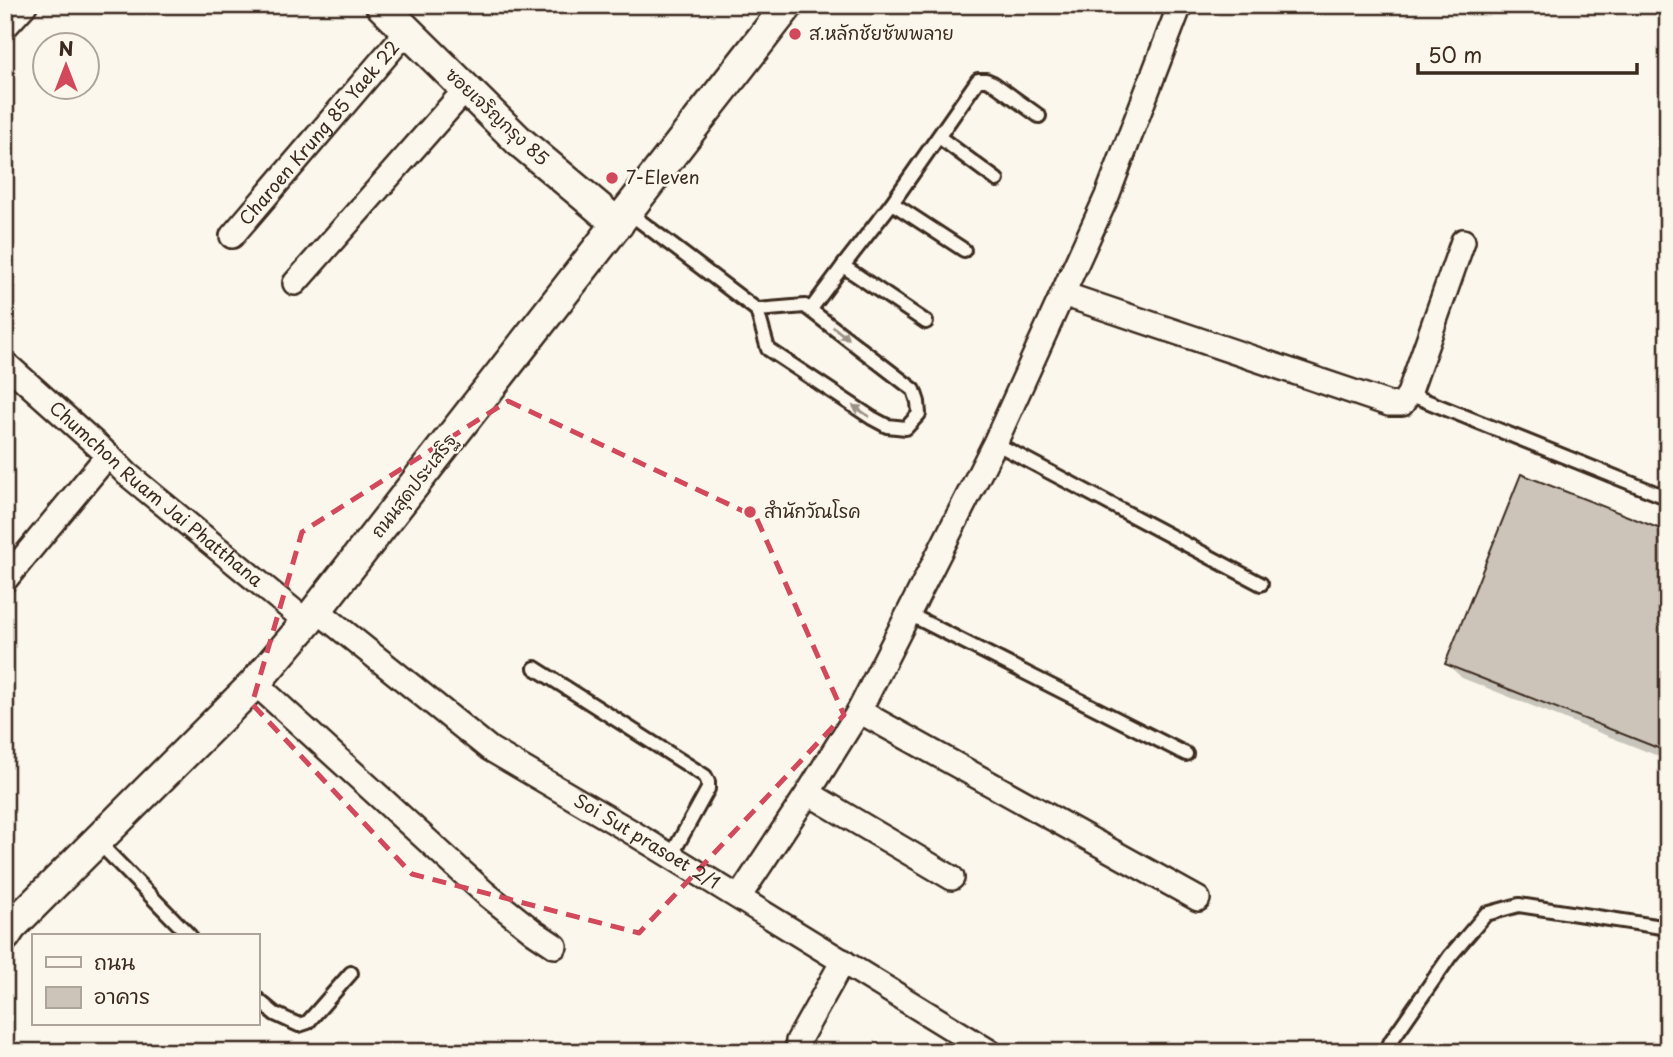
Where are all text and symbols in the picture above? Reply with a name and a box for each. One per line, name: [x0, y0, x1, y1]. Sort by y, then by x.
place label: ส.หลักชัยซัพพลาย: [809, 19, 954, 46]
marker: ส.หลักชัยซัพพลาย: [787, 26, 803, 42]
north arrow: [32, 32, 102, 102]
scale bar: [1418, 32, 1636, 76]
text: N: [58, 34, 74, 62]
street label: Charoen Krung 85 Yaek 22: [232, 34, 405, 231]
text: 50 m: [1428, 38, 1482, 70]
street label: ซอยเจริญกรุง 85: [439, 61, 556, 173]
place label: 7-Eleven: [626, 163, 700, 190]
marker: 7-Eleven: [604, 170, 620, 186]
one-way arrow: [831, 325, 849, 340]
street label: Chumchon Ruam Jai Phatthana: [44, 394, 270, 593]
one-way arrow: [851, 405, 870, 418]
street label: ถนนสุดประเสริฐ: [363, 427, 464, 544]
place label: สำนักวัณโรค: [764, 497, 860, 524]
marker: สำนักวัณโรค: [742, 504, 758, 520]
street label: Soi Sut prasoet 2/1: [569, 786, 726, 895]
legend: [32, 934, 259, 1026]
text: ถนน: [94, 945, 135, 977]
text: อาคาร: [94, 979, 150, 1011]

